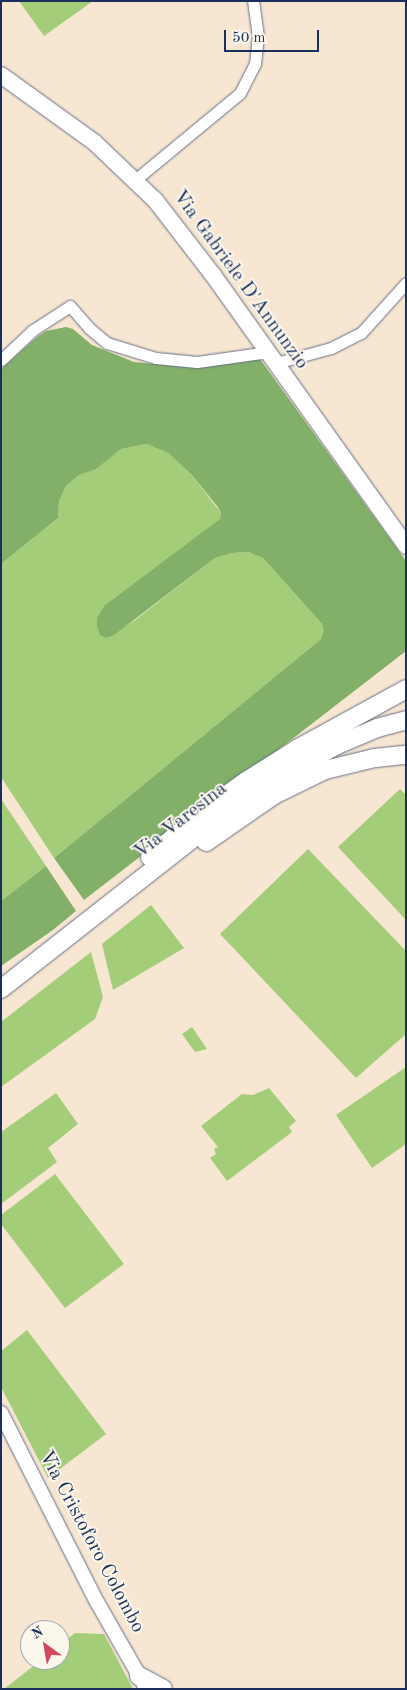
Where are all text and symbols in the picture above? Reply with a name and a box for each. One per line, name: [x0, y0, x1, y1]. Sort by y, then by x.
scale bar: [227, 20, 322, 52]
text: 50 m: [232, 31, 266, 46]
street label: Via Gabriele D'Annunzio: [167, 186, 313, 374]
street label: Via Varesina: [130, 777, 232, 865]
street label: Via Cristoforo Colombo: [33, 1447, 149, 1637]
north arrow: [20, 1620, 70, 1670]
text: N: [29, 1624, 46, 1642]

